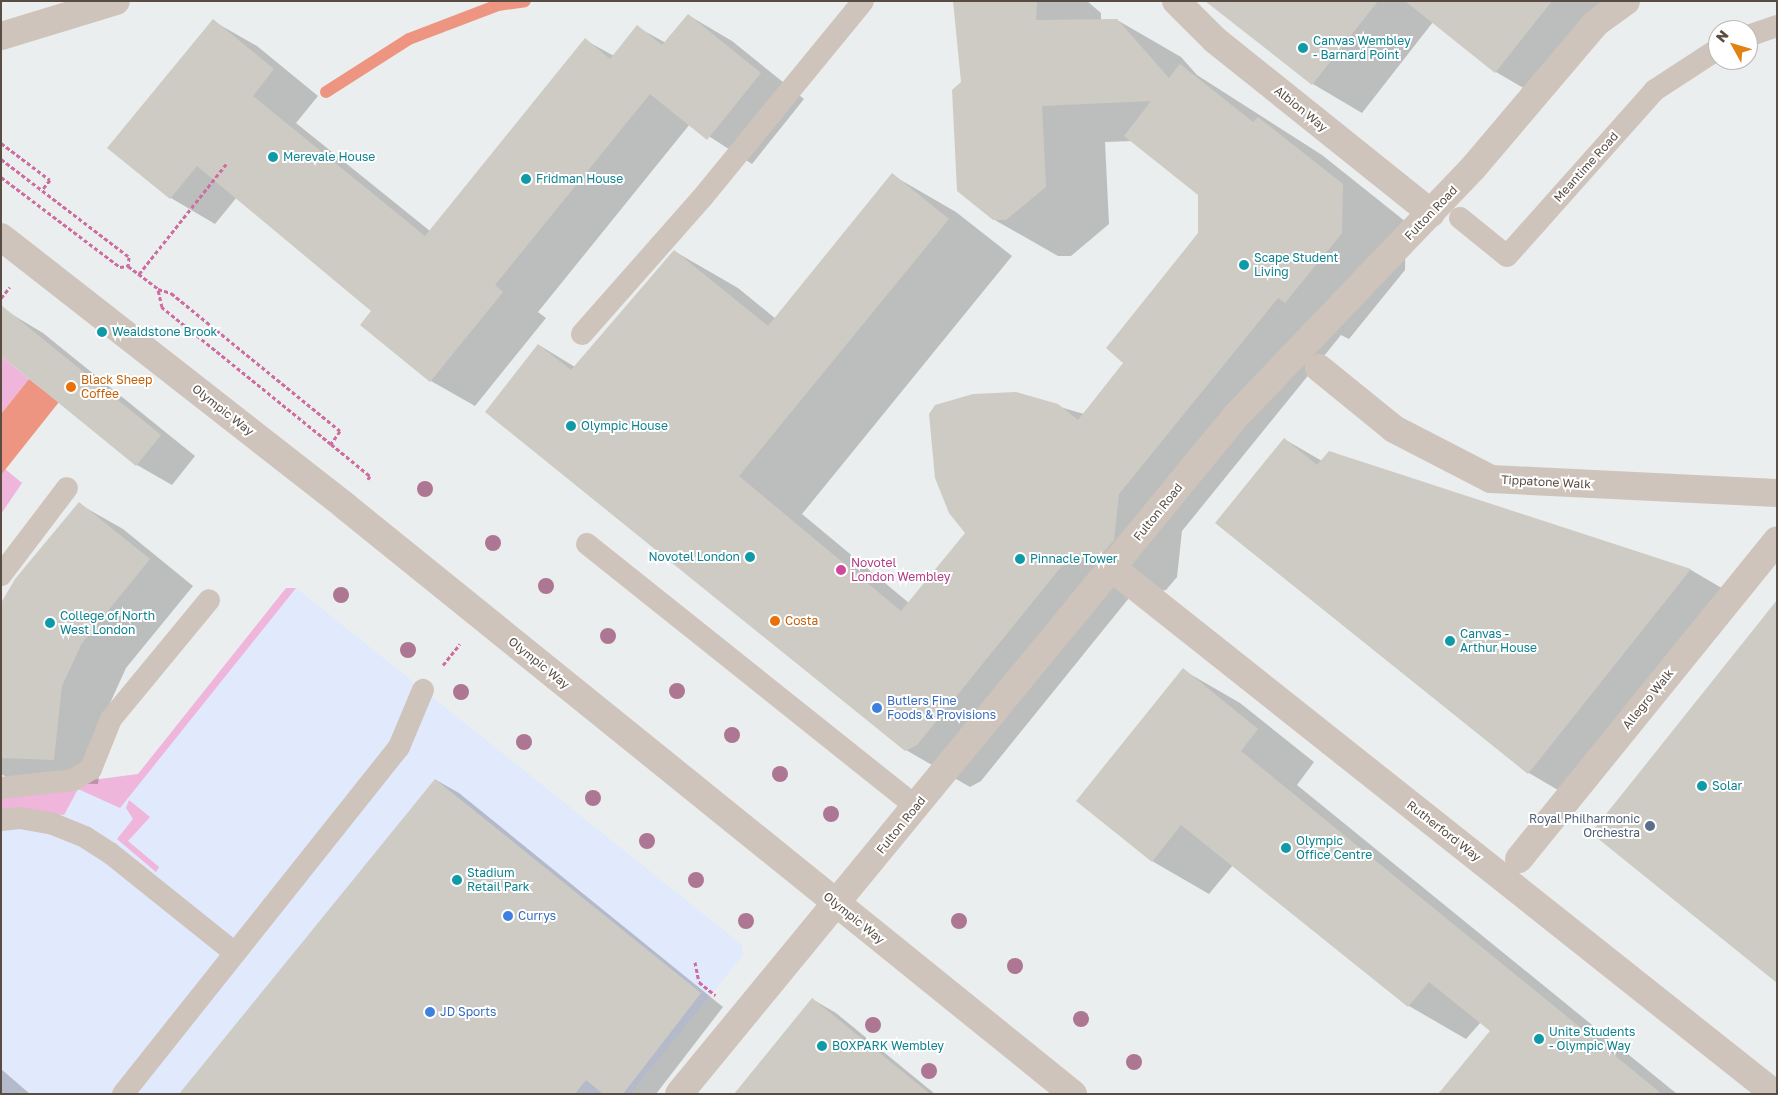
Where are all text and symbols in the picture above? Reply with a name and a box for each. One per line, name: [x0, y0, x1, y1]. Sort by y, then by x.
north arrow: [1708, 20, 1758, 70]
text: N: [1712, 26, 1732, 45]
place label: Canvas Wembley - Barnard Point: [1313, 34, 1411, 62]
marker: Canvas Wembley - Barnard Point: [1297, 42, 1309, 54]
street label: Albion Way: [1272, 83, 1330, 135]
street label: Meantime Road: [1551, 129, 1621, 205]
place label: Merevale House: [283, 150, 375, 164]
marker: Merevale House: [267, 151, 279, 163]
place label: Fridman House: [536, 172, 623, 186]
marker: Fridman House: [520, 173, 532, 185]
street label: Fulton Road: [1402, 183, 1460, 243]
place label: Scape Student Living: [1254, 251, 1338, 279]
marker: Scape Student Living: [1238, 259, 1250, 271]
place label: Wealdstone Brook: [112, 325, 217, 339]
marker: Wealdstone Brook: [96, 326, 108, 338]
place label: Black Sheep Coffee: [81, 373, 152, 401]
marker: Black Sheep Coffee: [65, 381, 77, 393]
street label: Olympic Way: [189, 381, 257, 439]
place label: Olympic House: [581, 419, 668, 433]
marker: Olympic House: [565, 420, 577, 432]
street label: Tippatone Walk: [1501, 472, 1591, 492]
street label: Fulton Road: [1130, 480, 1186, 544]
place label: Novotel London: [648, 550, 740, 564]
marker: Novotel London: [744, 551, 756, 563]
place label: Pinnacle Tower: [1030, 552, 1118, 566]
marker: Pinnacle Tower: [1014, 553, 1026, 565]
place label: Novotel London Wembley: [851, 556, 950, 584]
marker: Novotel London Wembley: [835, 564, 847, 576]
place label: College of North West London: [60, 609, 155, 637]
place label: Costa: [785, 614, 818, 628]
marker: Costa: [769, 615, 781, 627]
marker: College of North West London: [44, 617, 56, 629]
place label: Canvas - Arthur House: [1460, 627, 1537, 655]
street label: Olympic Way: [506, 634, 572, 692]
marker: Canvas - Arthur House: [1444, 635, 1456, 647]
street label: Allegro Walk: [1619, 666, 1677, 732]
place label: Butlers Fine Foods & Provisions: [887, 694, 996, 722]
marker: Butlers Fine Foods & Provisions: [871, 702, 883, 714]
place label: Solar: [1712, 779, 1742, 793]
marker: Solar: [1696, 780, 1708, 792]
street label: Fulton Road: [873, 793, 929, 857]
street label: Rutherford Way: [1404, 798, 1484, 864]
place label: Royal Philharmonic Orchestra: [1529, 812, 1640, 840]
marker: Royal Philharmonic Orchestra: [1644, 820, 1656, 832]
place label: Olympic Office Centre: [1296, 834, 1372, 862]
marker: Olympic Office Centre: [1280, 842, 1292, 854]
place label: Stadium Retail Park: [467, 866, 530, 894]
marker: Stadium Retail Park: [451, 874, 463, 886]
street label: Olympic Way: [821, 889, 887, 947]
place label: Currys: [518, 909, 556, 923]
marker: Currys: [502, 910, 514, 922]
place label: JD Sports: [440, 1005, 496, 1019]
marker: JD Sports: [424, 1006, 436, 1018]
place label: Unite Students - Olympic Way: [1549, 1025, 1635, 1053]
marker: Unite Students - Olympic Way: [1533, 1033, 1545, 1045]
place label: BOXPARK Wembley: [832, 1039, 944, 1053]
marker: BOXPARK Wembley: [816, 1040, 828, 1052]

